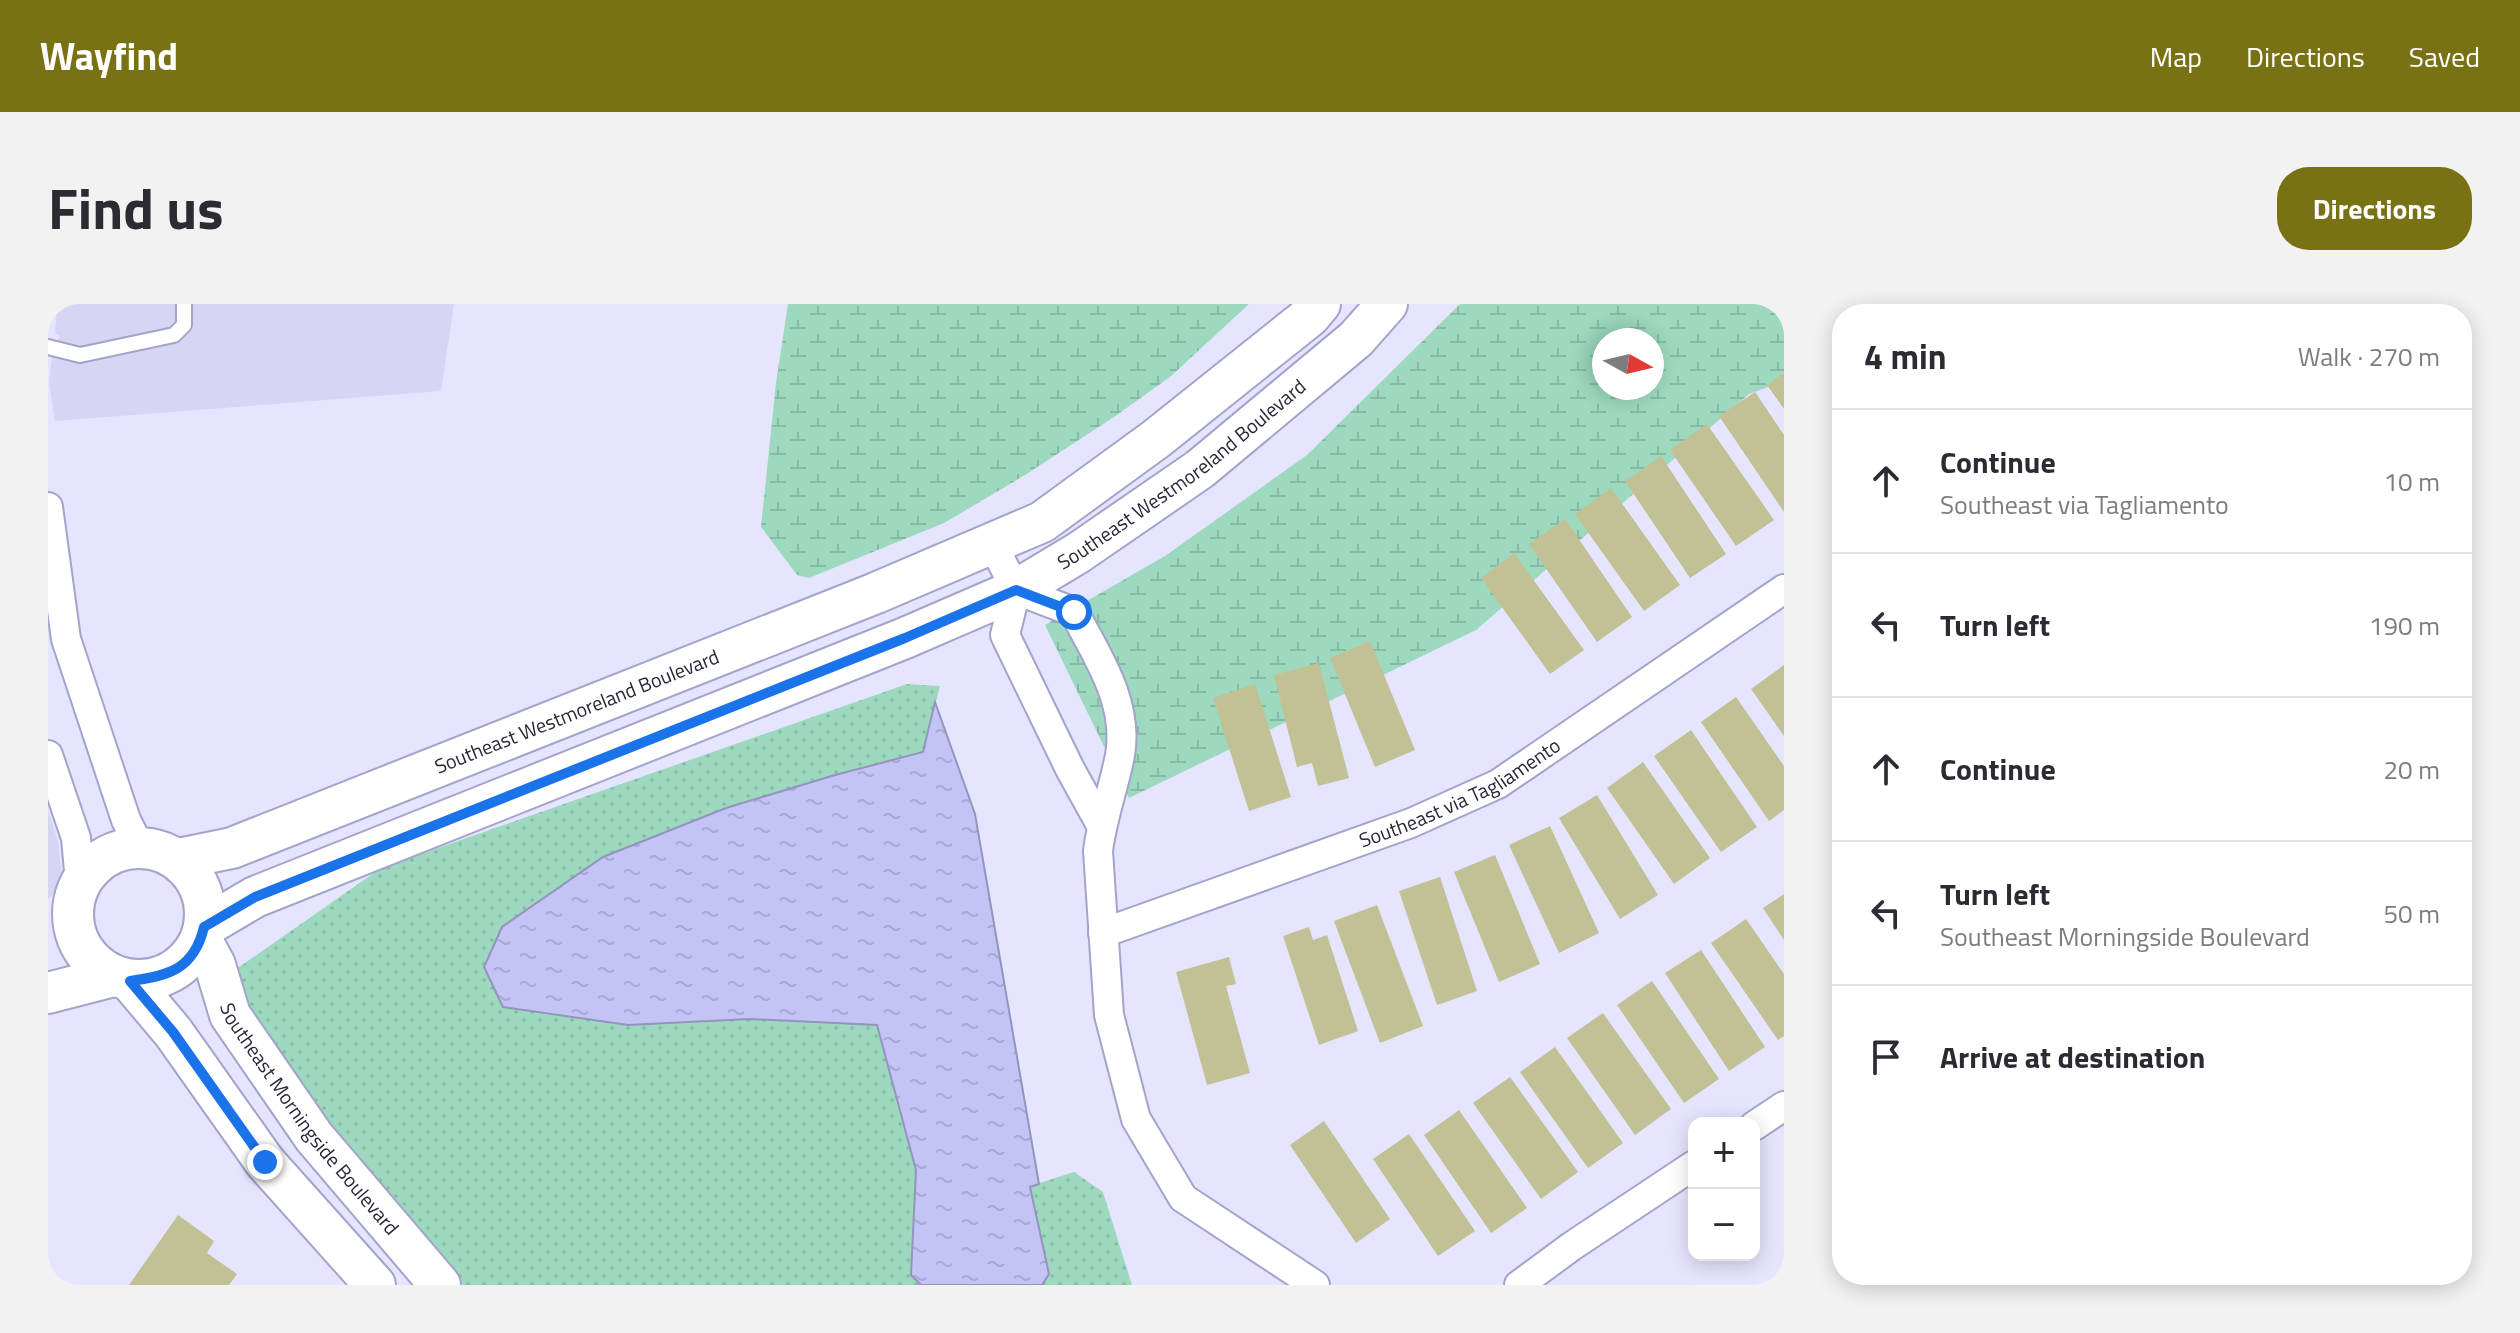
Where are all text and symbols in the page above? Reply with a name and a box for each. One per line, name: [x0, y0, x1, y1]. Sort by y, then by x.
text: Wayfind: [40, 27, 178, 85]
text: Map: [2150, 35, 2202, 78]
text: Directions: [2246, 35, 2365, 78]
text: Saved: [2409, 35, 2480, 78]
text: Find us: [48, 166, 224, 251]
button: Directions: [2277, 167, 2472, 250]
north arrow: [1592, 328, 1664, 400]
text: 4 min: [1864, 330, 1947, 382]
text: Walk · 270 m: [2298, 337, 2440, 376]
street label: Southeast Westmoreland Boulevard: [1051, 371, 1312, 577]
text: Continue: [1940, 439, 2056, 485]
icon: ahead: [1864, 459, 1908, 503]
text: 10 m: [2383, 462, 2440, 501]
text: Southeast via Tagliamento: [1940, 485, 2229, 524]
route start: [1056, 594, 1092, 630]
text: Turn left: [1940, 602, 2050, 648]
icon: left: [1864, 603, 1908, 647]
text: 190 m: [2369, 606, 2440, 645]
street label: Southeast Westmoreland Boulevard: [430, 641, 724, 781]
street label: Southeast via Tagliamento: [1355, 730, 1567, 855]
text: Continue: [1940, 746, 2056, 792]
icon: ahead: [1864, 747, 1908, 791]
text: 20 m: [2383, 750, 2440, 789]
text: Turn left: [1940, 871, 2050, 917]
icon: left: [1864, 891, 1908, 935]
text: 50 m: [2383, 894, 2440, 933]
text: Southeast Morningside Boulevard: [1940, 917, 2310, 956]
street label: Southeast Morningside Boulevard: [212, 999, 407, 1242]
text: Arrive at destination: [1940, 1034, 2205, 1080]
icon: arrive: [1864, 1035, 1908, 1079]
map controls: [1688, 1117, 1760, 1261]
button: +: [1688, 1117, 1760, 1189]
route end: [247, 1144, 283, 1180]
button: −: [1688, 1189, 1760, 1261]

